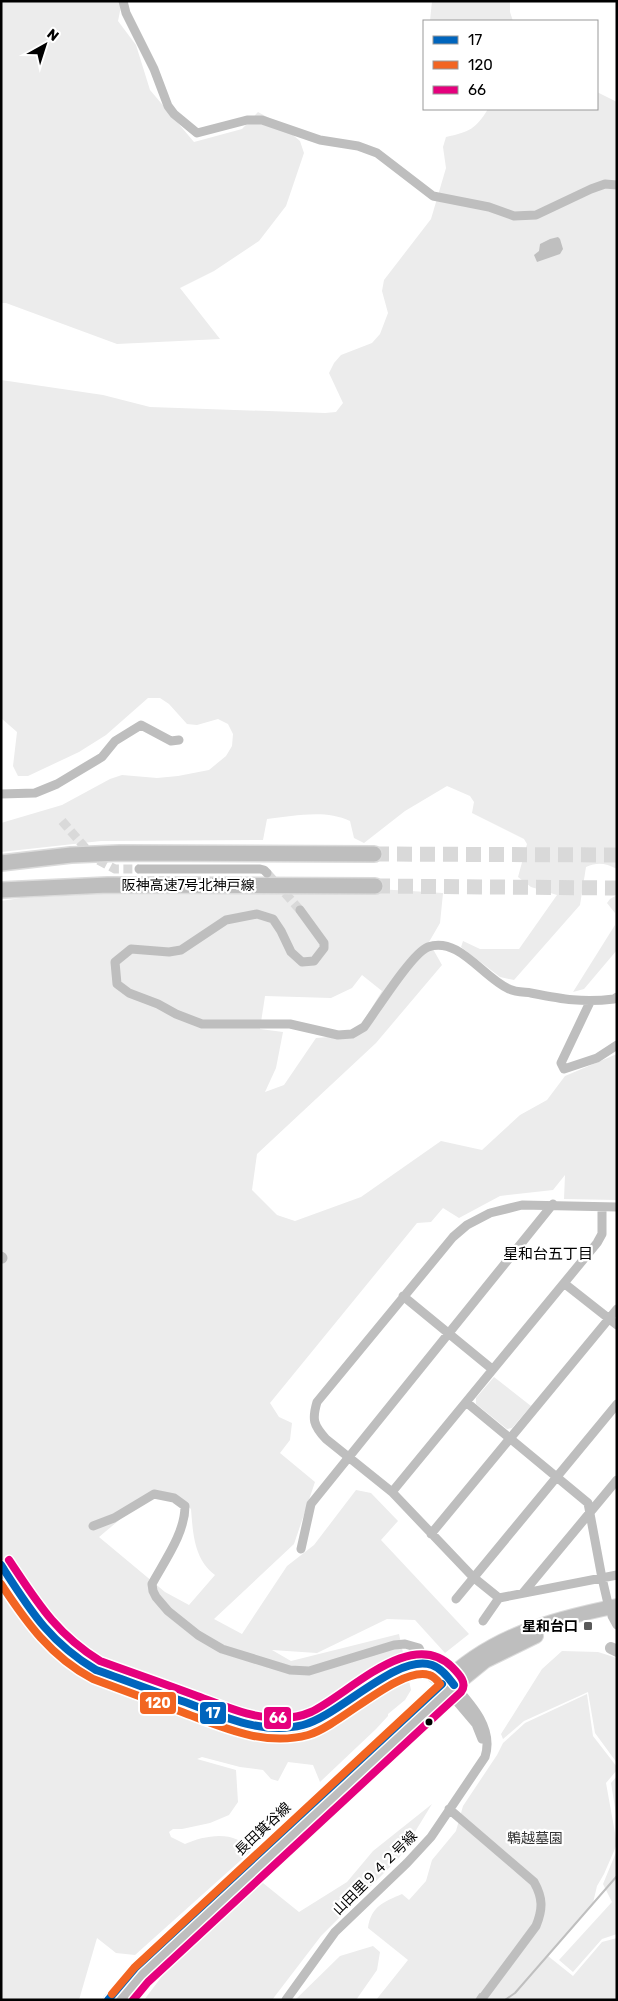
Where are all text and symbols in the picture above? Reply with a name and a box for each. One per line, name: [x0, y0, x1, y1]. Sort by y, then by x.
north arrow: [20, 20, 70, 70]
legend: [423, 20, 598, 110]
text: N: [44, 26, 62, 45]
text: 17: [468, 31, 482, 49]
text: 120: [468, 56, 493, 74]
text: 66: [468, 81, 486, 99]
street label: 阪神高速7号北神戸線: [121, 877, 255, 894]
district label: 星和台五丁目: [503, 1245, 593, 1263]
place label: 星和台口: [522, 1618, 578, 1635]
marker: 星和台口: [582, 1620, 594, 1632]
line badge: 120: [139, 1691, 177, 1715]
text: 120: [145, 1695, 171, 1712]
line badge: 17: [199, 1701, 227, 1725]
text: 17: [206, 1705, 220, 1722]
line badge: 66: [263, 1706, 292, 1730]
text: 66: [269, 1710, 287, 1727]
unlabelled marker: [424, 1717, 434, 1727]
street label: 長田箕谷線: [232, 1799, 294, 1859]
street label: 山田里９４２号線: [329, 1827, 421, 1919]
park label: 鵯越墓園: [507, 1830, 563, 1847]

